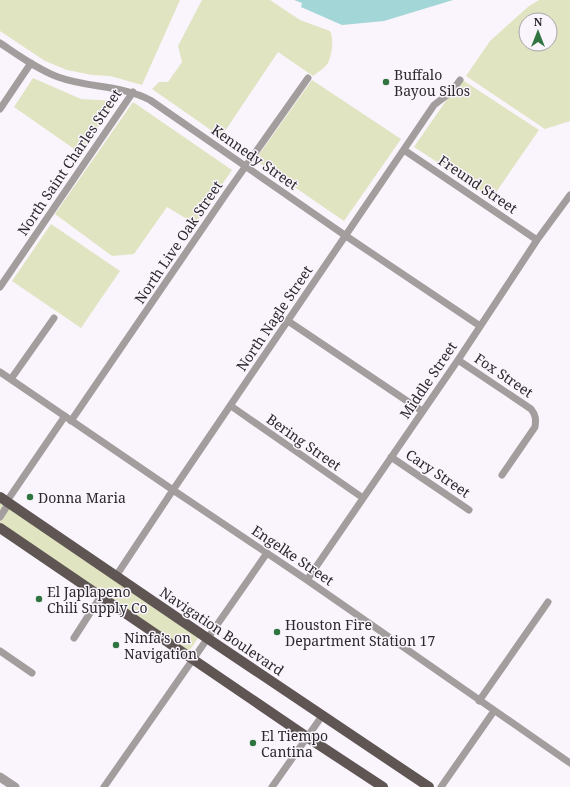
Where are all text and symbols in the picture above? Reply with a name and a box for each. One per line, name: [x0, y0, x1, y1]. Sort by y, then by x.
north arrow: [518, 12, 558, 52]
text: N: [534, 14, 543, 29]
place label: Buffalo Bayou Silos: [394, 65, 470, 100]
marker: Buffalo Bayou Silos: [381, 77, 391, 87]
street label: North Saint Charles Street: [13, 85, 125, 239]
street label: Kennedy Street: [208, 120, 302, 194]
street label: Freund Street: [435, 151, 521, 218]
street label: North Live Oak Street: [130, 177, 226, 307]
street label: North Nagle Street: [232, 261, 316, 374]
street label: Middle Street: [395, 338, 461, 422]
street label: Fox Street: [471, 349, 537, 402]
street label: Bering Street: [263, 409, 345, 475]
street label: Cary Street: [402, 445, 474, 502]
place label: Donna Maria: [38, 488, 126, 507]
marker: Donna Maria: [25, 492, 35, 502]
street label: Engelke Street: [248, 521, 338, 590]
place label: El Japlapeno Chili Supply Co: [47, 582, 148, 617]
street label: Navigation Boulevard: [156, 582, 288, 680]
marker: El Japlapeno Chili Supply Co: [34, 594, 44, 604]
place label: Houston Fire Department Station 17: [285, 615, 435, 650]
marker: Houston Fire Department Station 17: [272, 627, 282, 637]
place label: Ninfa’s on Navigation: [124, 628, 197, 663]
marker: Ninfa’s on Navigation: [111, 640, 121, 650]
place label: El Tiempo Cantina: [261, 726, 328, 761]
marker: El Tiempo Cantina: [248, 738, 258, 748]

